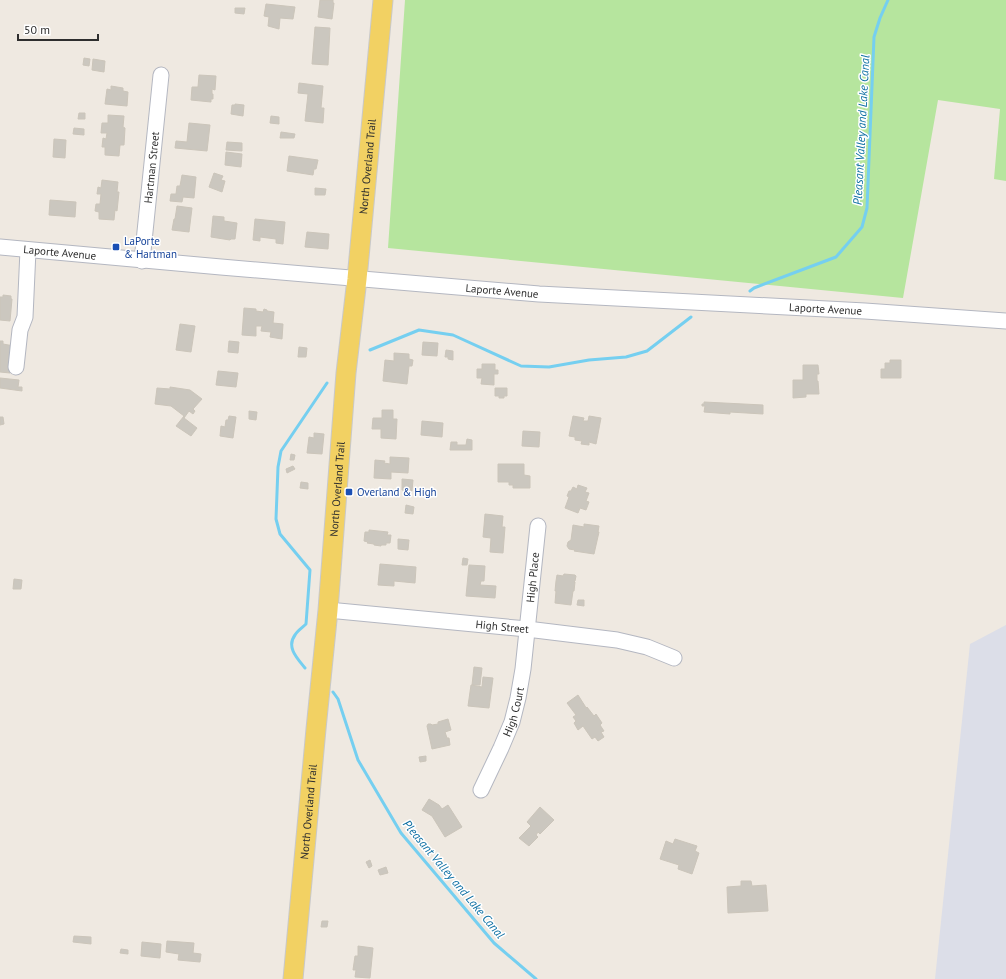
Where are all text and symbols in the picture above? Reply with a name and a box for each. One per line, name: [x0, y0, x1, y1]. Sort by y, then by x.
scale bar: [18, 16, 98, 42]
text: 50 m: [24, 22, 50, 37]
water label: Pleasant Valley and Lake Canal: [850, 54, 872, 206]
street label: North Overland Trail: [356, 117, 379, 215]
street label: Hartman Street: [141, 131, 162, 204]
place label: LaPorte & Hartman: [124, 234, 177, 261]
street label: Laporte Avenue: [23, 242, 97, 263]
marker: LaPorte & Hartman: [111, 242, 121, 252]
street label: Laporte Avenue: [465, 281, 539, 301]
street label: Laporte Avenue: [789, 300, 863, 318]
street label: North Overland Trail: [327, 440, 348, 537]
place label: Overland & High: [357, 485, 437, 499]
marker: Overland & High: [344, 487, 354, 497]
street label: High Place: [523, 551, 542, 603]
street label: High Street: [475, 617, 530, 636]
street label: High Court: [500, 686, 527, 739]
street label: North Overland Trail: [297, 763, 320, 860]
water label: Pleasant Valley and Lake Canal: [400, 817, 509, 942]

